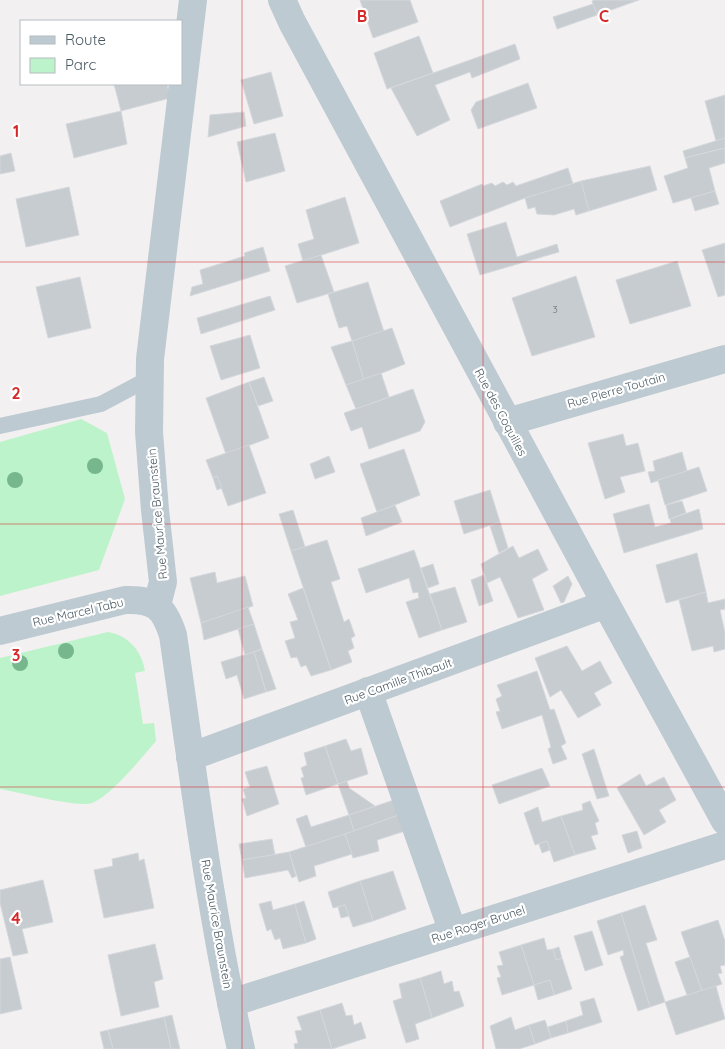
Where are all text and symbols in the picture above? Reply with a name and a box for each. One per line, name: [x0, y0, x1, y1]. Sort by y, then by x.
text: B: [357, 6, 367, 26]
text: C: [599, 6, 609, 26]
legend: [20, 20, 182, 85]
text: Route: [65, 30, 106, 49]
text: Parc: [65, 55, 96, 74]
text: 1: [13, 121, 19, 141]
house number: 3: [552, 303, 558, 316]
street label: Rue des Coquilles: [472, 366, 531, 459]
street label: Rue Pierre Toutain: [565, 369, 667, 411]
text: 2: [11, 383, 21, 403]
street label: Rue Maurice Braunstein: [144, 448, 170, 580]
street label: Rue Marcel Tabu: [31, 594, 125, 630]
text: 3: [12, 645, 20, 665]
street label: Rue Camille Thibault: [342, 655, 454, 707]
street label: Rue Maurice Braunstein: [198, 858, 236, 990]
street label: Rue Roger Brunel: [429, 902, 527, 946]
text: 4: [11, 908, 21, 928]

